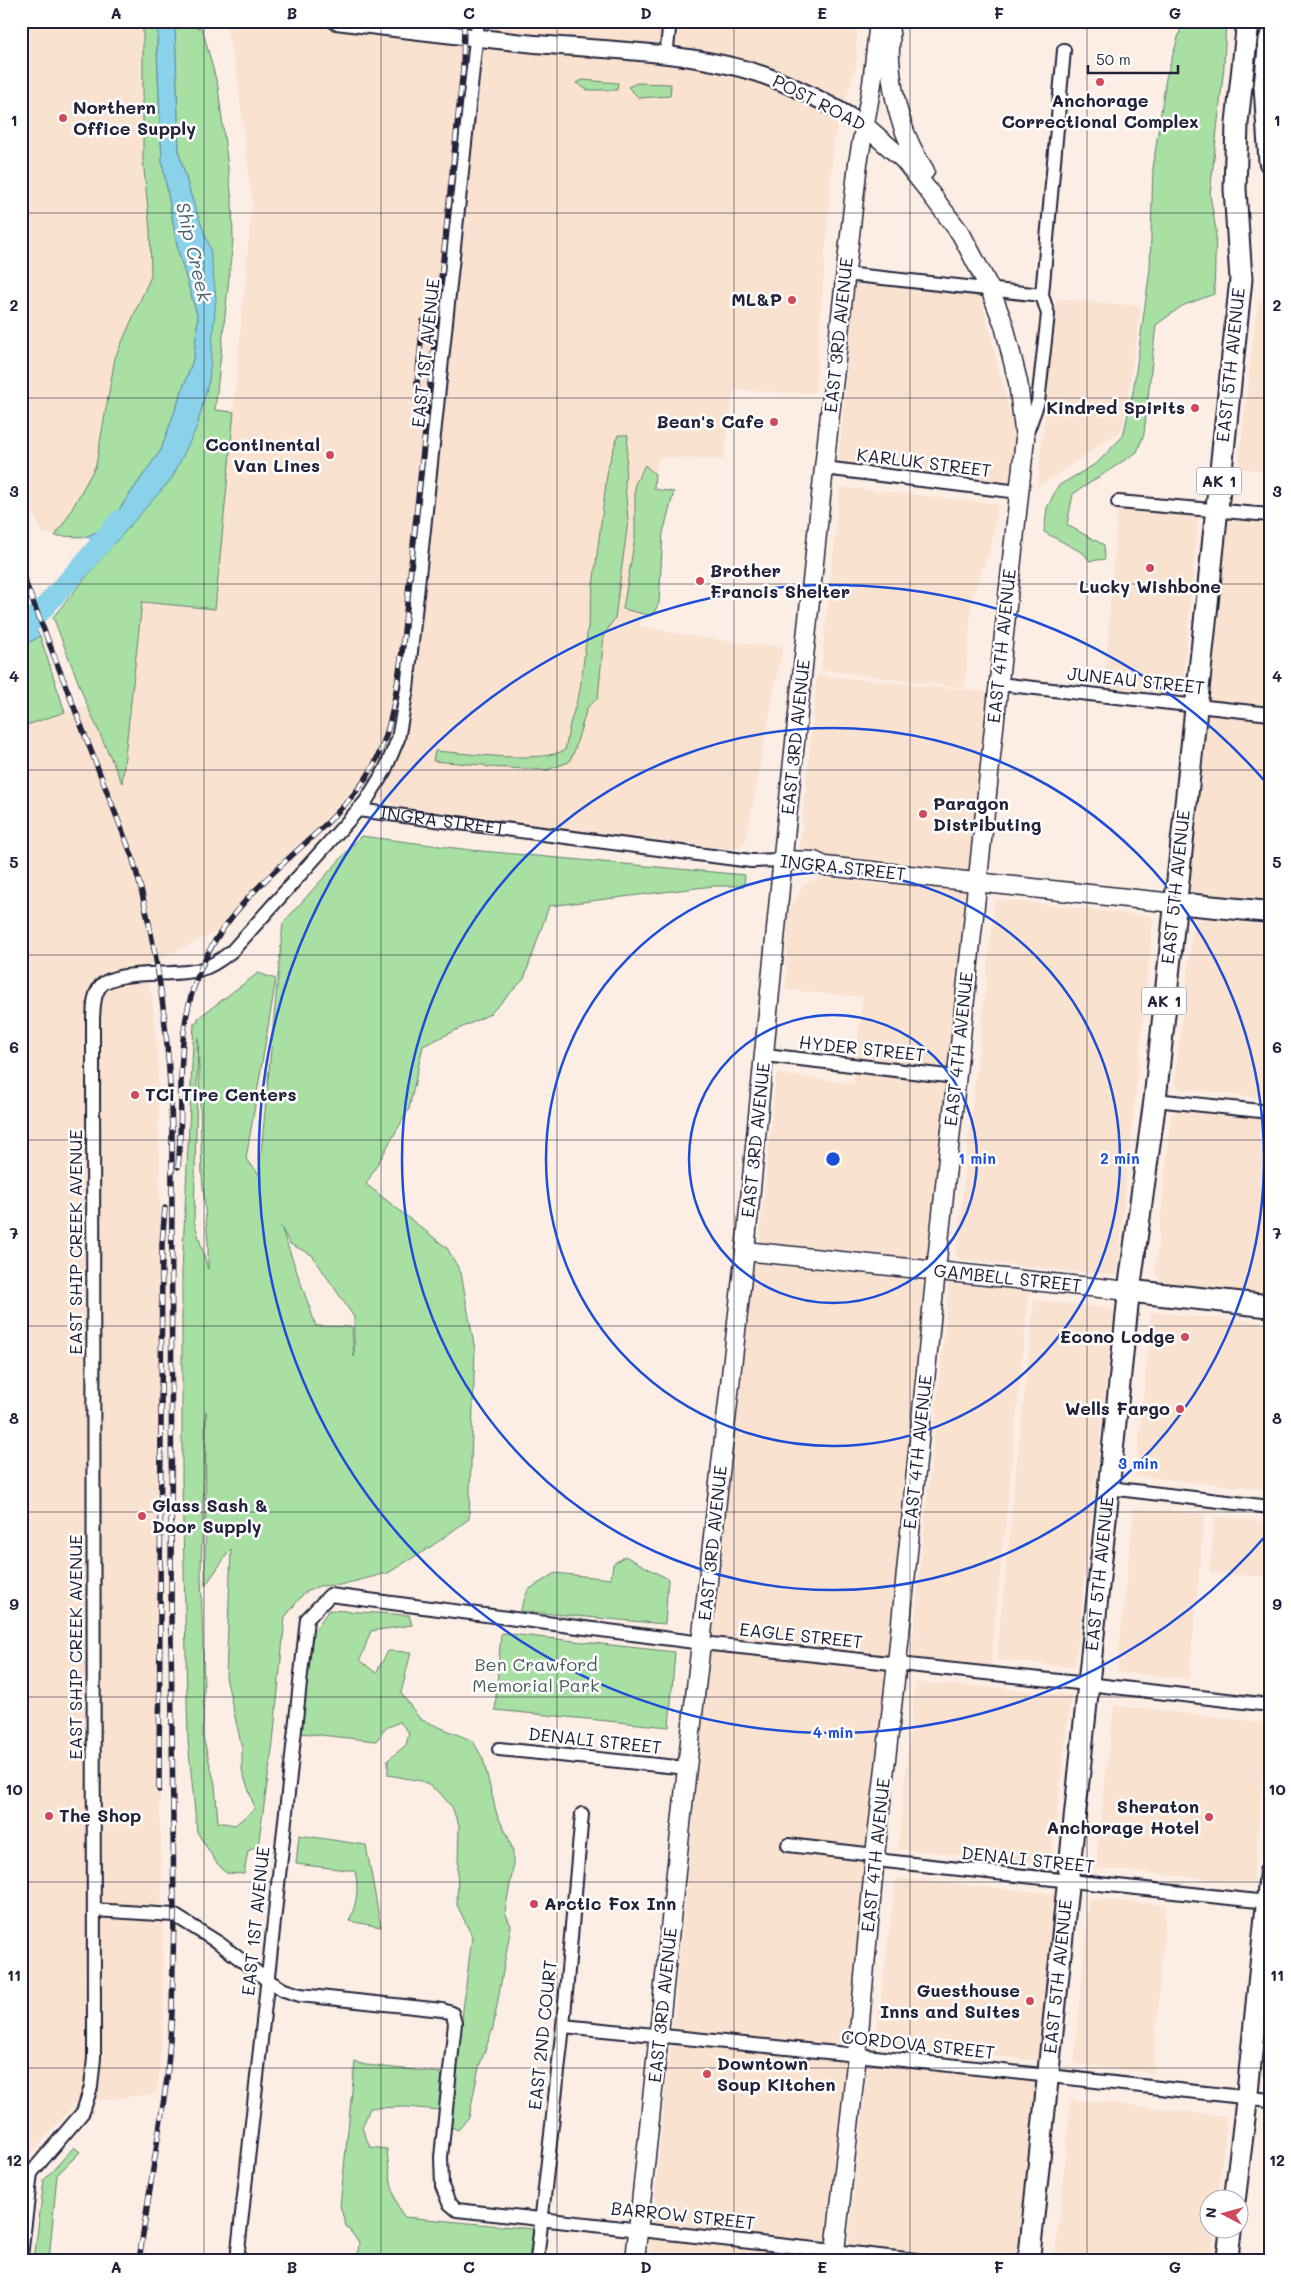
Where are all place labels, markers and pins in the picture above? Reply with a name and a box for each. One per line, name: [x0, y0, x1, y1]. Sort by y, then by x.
marker: Anchorage Correctional Complex: [1094, 76, 1106, 88]
place label: Anchorage Correctional Complex: [1001, 88, 1199, 133]
place label: Northern Office Supply: [73, 95, 196, 140]
marker: Northern Office Supply: [57, 112, 69, 124]
place label: ML&P: [731, 287, 782, 311]
marker: ML&P: [786, 294, 798, 306]
place label: Kindred Spirits: [1046, 395, 1185, 419]
marker: Kindred Spirits: [1189, 402, 1201, 414]
place label: Bean's Cafe: [657, 409, 764, 433]
marker: Bean's Cafe: [768, 416, 780, 428]
place label: Ccontinental Van Lines: [205, 432, 320, 477]
marker: Ccontinental Van Lines: [324, 449, 336, 461]
place label: Brother Francis Shelter: [710, 558, 850, 603]
marker: Lucky Wishbone: [1144, 562, 1156, 574]
place label: Lucky Wishbone: [1079, 574, 1221, 598]
marker: Brother Francis Shelter: [694, 575, 706, 587]
place label: Paragon Distributing: [933, 791, 1042, 836]
marker: Paragon Distributing: [917, 808, 929, 820]
place label: TCi Tire Centers: [145, 1082, 296, 1106]
marker: TCi Tire Centers: [129, 1089, 141, 1101]
centre of rings: [824, 1150, 842, 1168]
place label: Econo Lodge: [1060, 1324, 1175, 1348]
marker: Econo Lodge: [1179, 1331, 1191, 1343]
place label: Wells Fargo: [1065, 1396, 1170, 1420]
marker: Wells Fargo: [1174, 1403, 1186, 1415]
place label: Glass Sash & Door Supply: [152, 1493, 268, 1538]
marker: Glass Sash & Door Supply: [136, 1510, 148, 1522]
place label: Sheraton Anchorage Hotel: [1047, 1794, 1199, 1839]
place label: The Shop: [59, 1803, 141, 1827]
marker: The Shop: [43, 1810, 55, 1822]
marker: Sheraton Anchorage Hotel: [1203, 1811, 1215, 1823]
place label: Arctic Fox Inn: [544, 1891, 676, 1915]
marker: Arctic Fox Inn: [528, 1898, 540, 1910]
place label: Guesthouse Inns and Suites: [880, 1978, 1020, 2023]
marker: Guesthouse Inns and Suites: [1024, 1995, 1036, 2007]
place label: Downtown Soup Kitchen: [717, 2051, 836, 2096]
marker: Downtown Soup Kitchen: [701, 2068, 713, 2080]

